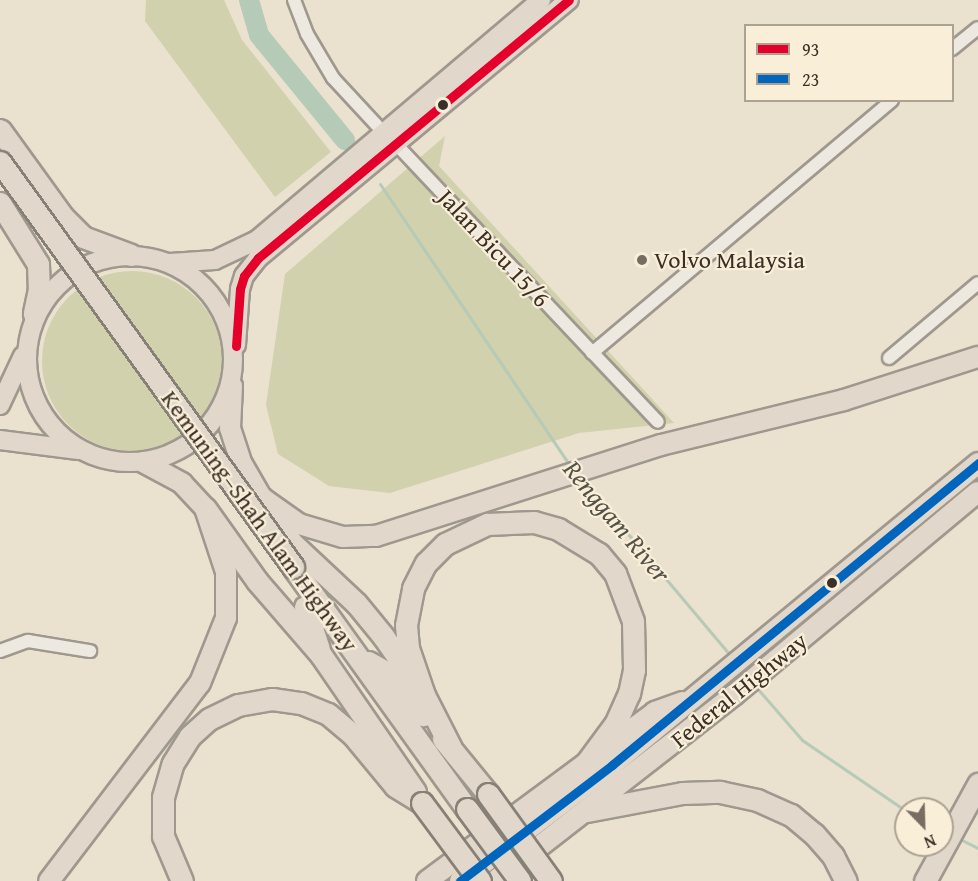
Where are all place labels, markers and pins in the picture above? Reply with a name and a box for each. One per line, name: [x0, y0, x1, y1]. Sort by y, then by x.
unlabelled marker: [437, 99, 449, 111]
place label: Volvo Malaysia: [654, 246, 805, 274]
marker: Volvo Malaysia: [635, 253, 649, 267]
unlabelled marker: [826, 577, 838, 589]

